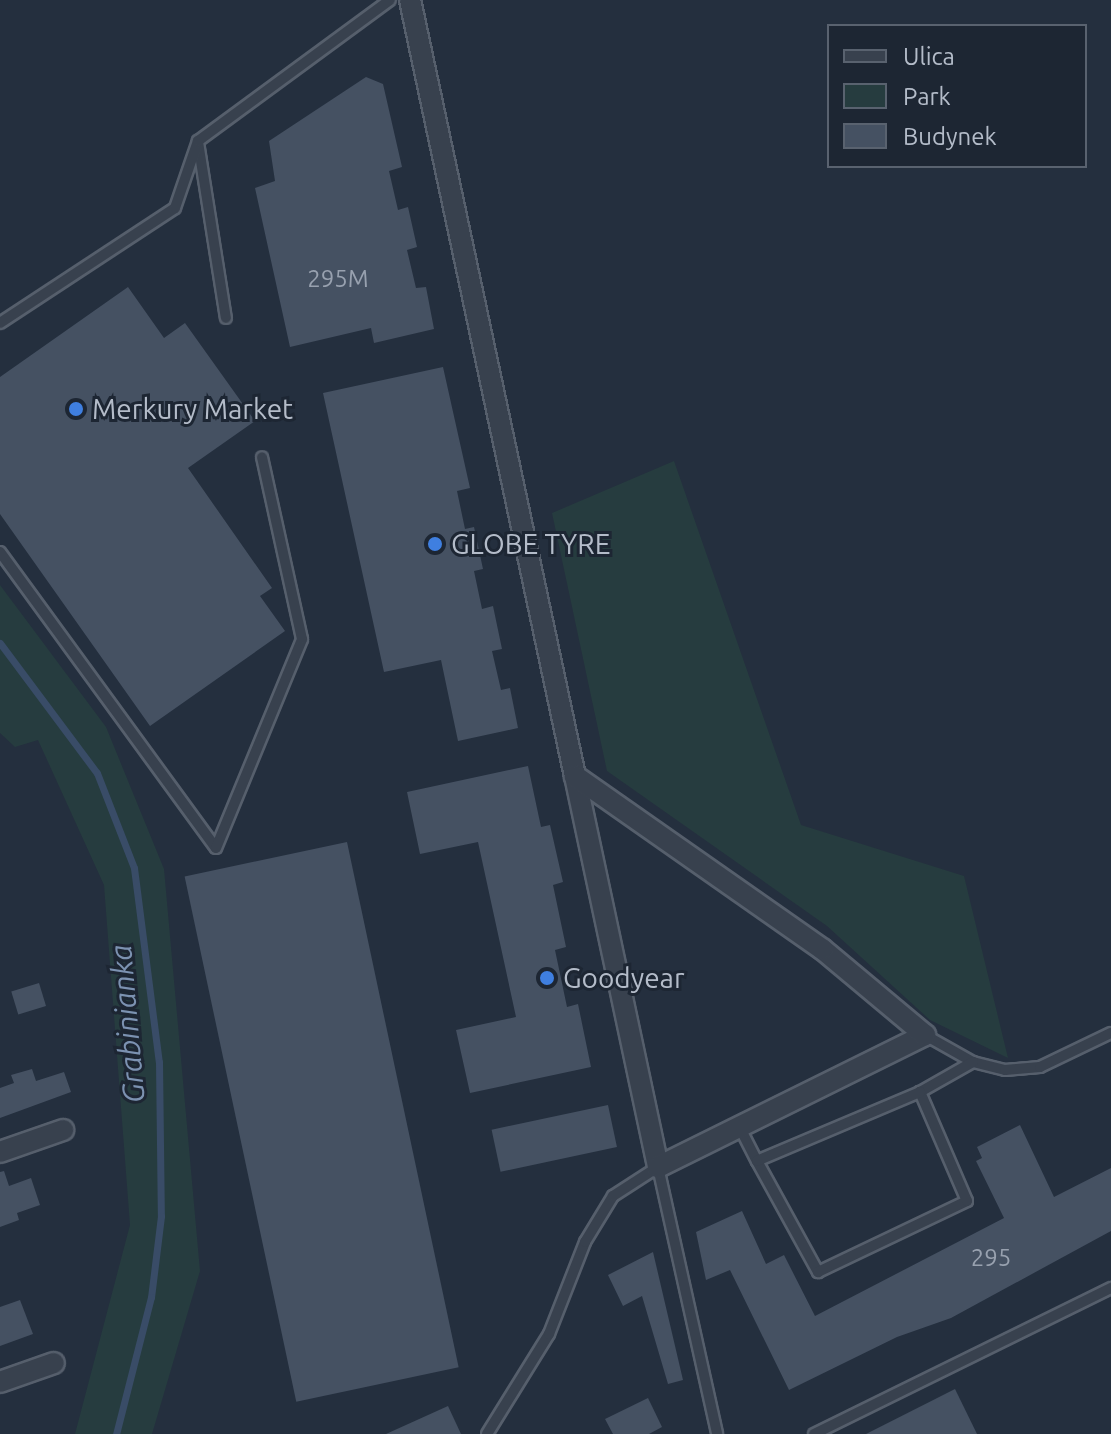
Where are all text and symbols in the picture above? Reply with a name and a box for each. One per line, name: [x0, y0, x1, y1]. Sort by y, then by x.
legend: [827, 24, 1087, 168]
text: Ulica: [903, 43, 955, 70]
text: Park: [903, 83, 951, 110]
text: Budynek: [903, 123, 997, 150]
house number: 295M: [307, 265, 369, 293]
place label: Merkury Market: [92, 392, 293, 426]
marker: Merkury Market: [67, 400, 85, 418]
place label: GLOBE TYRE: [451, 527, 610, 561]
marker: GLOBE TYRE: [426, 535, 444, 553]
water label: Grabinianka: [102, 943, 152, 1105]
place label: Goodyear: [563, 961, 685, 995]
marker: Goodyear: [538, 969, 556, 987]
house number: 295: [971, 1244, 1011, 1272]

